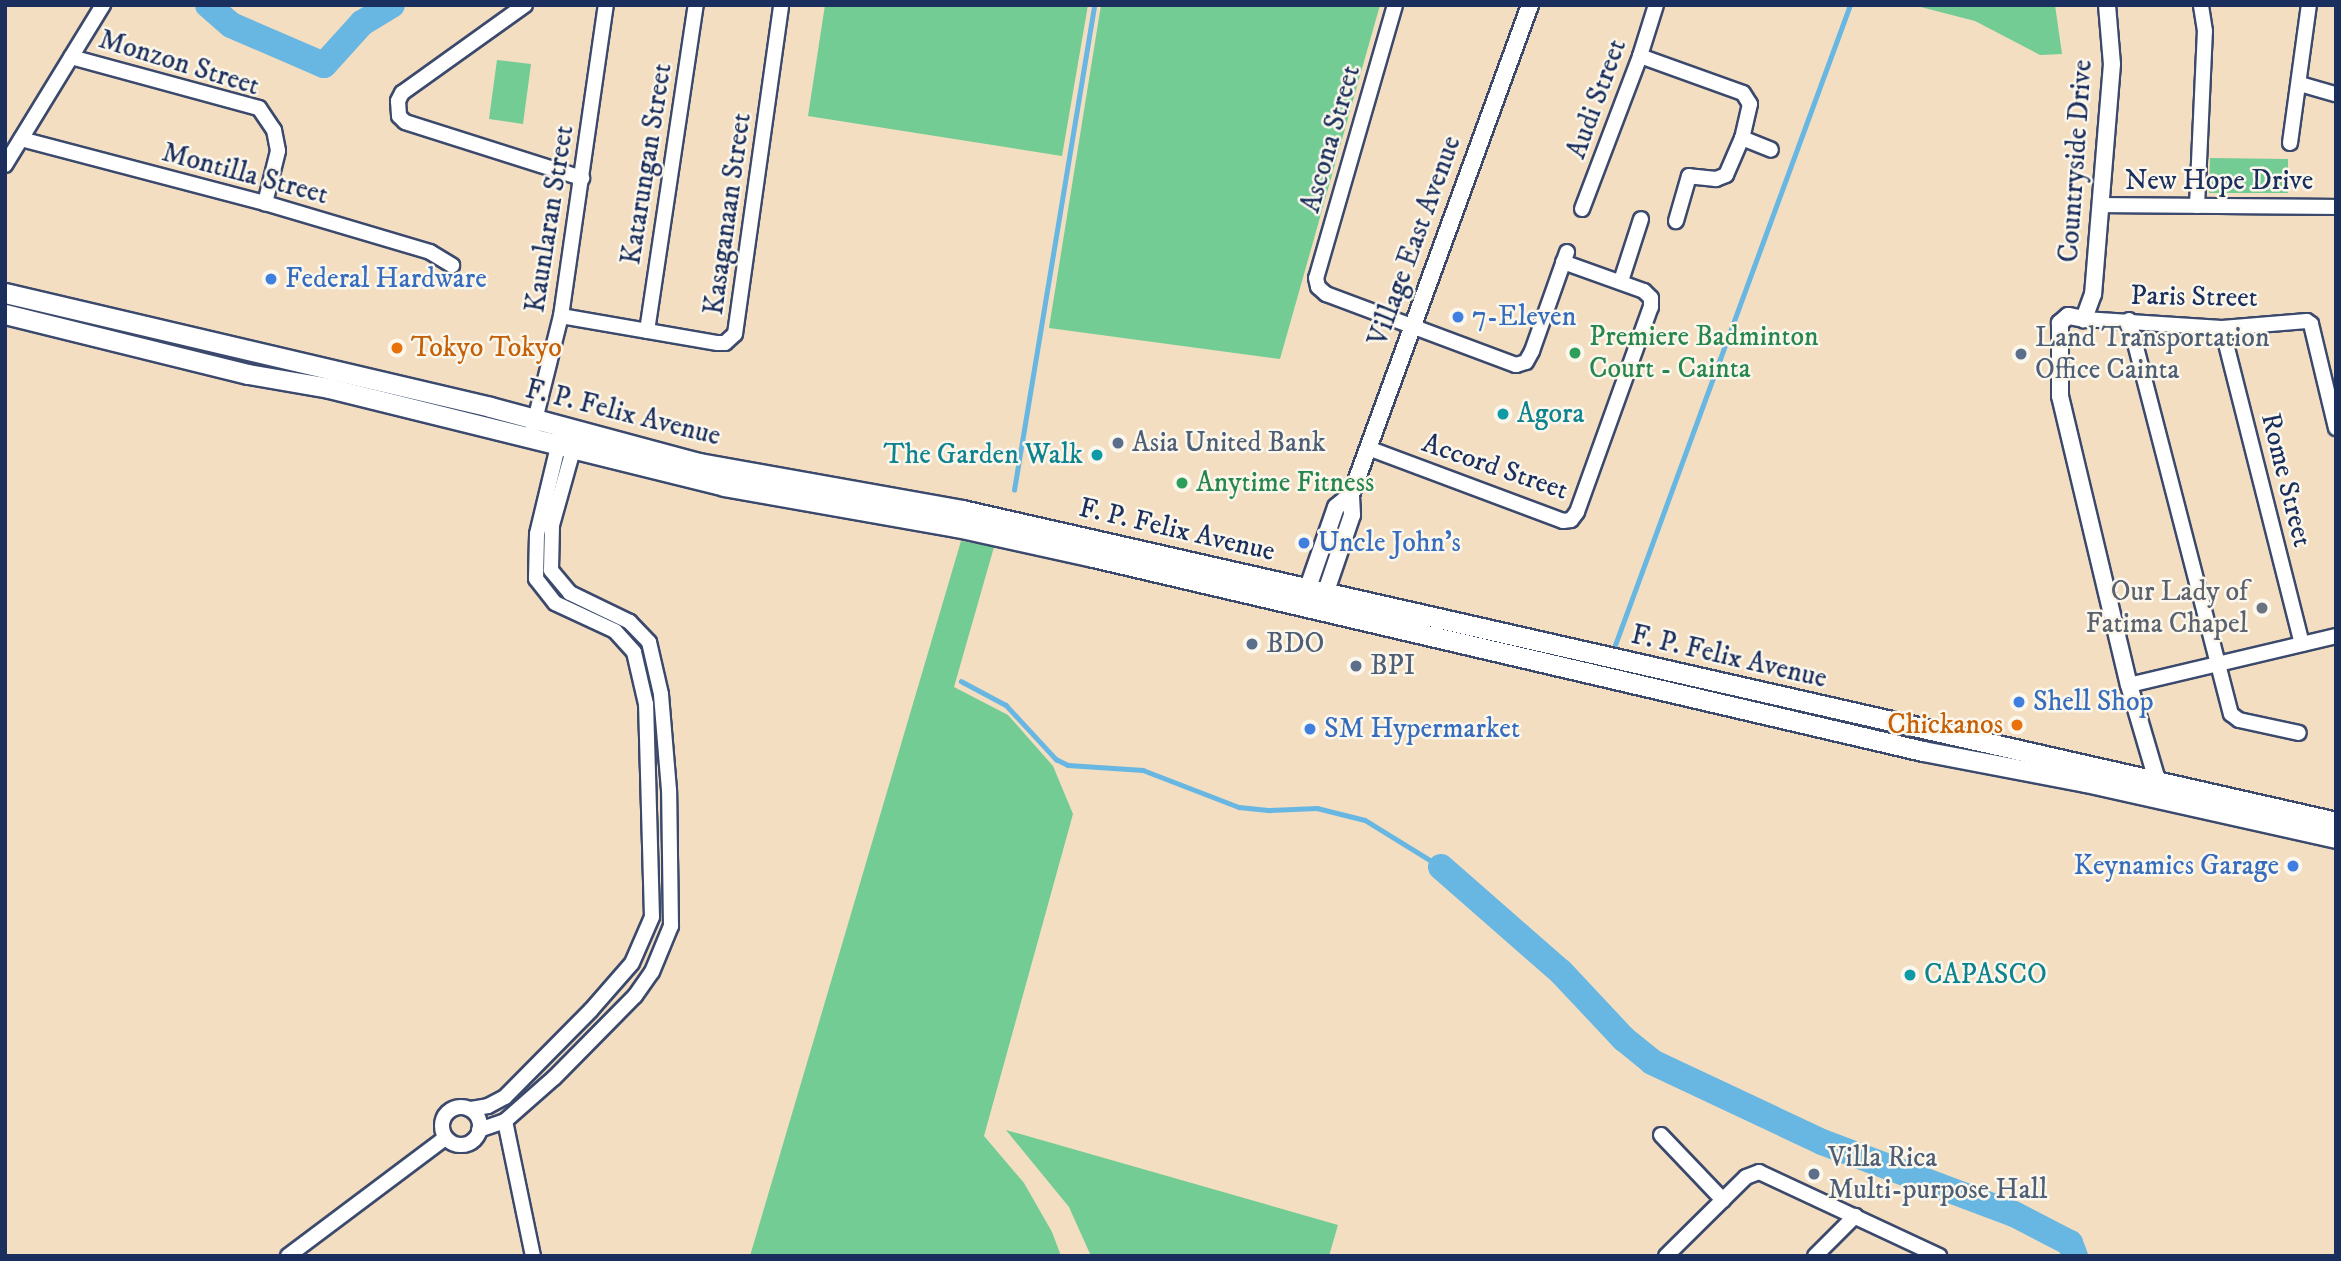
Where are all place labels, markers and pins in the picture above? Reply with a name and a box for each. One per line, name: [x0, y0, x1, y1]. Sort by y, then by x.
place label: Federal Hardware: [285, 262, 487, 296]
marker: Federal Hardware: [263, 271, 279, 287]
place label: 7-Eleven: [1472, 300, 1576, 334]
marker: 7-Eleven: [1450, 309, 1466, 325]
place label: Premiere Badminton Court - Cainta: [1589, 320, 1819, 386]
place label: Land Transportation Office Cainta: [2035, 321, 2270, 387]
place label: Tokyo Tokyo: [411, 331, 562, 365]
marker: Tokyo Tokyo: [389, 340, 405, 356]
marker: Premiere Badminton Court - Cainta: [1567, 345, 1583, 361]
marker: Land Transportation Office Cainta: [2013, 346, 2029, 362]
place label: Agora: [1517, 397, 1584, 431]
marker: Agora: [1495, 406, 1511, 422]
place label: Asia United Bank: [1132, 426, 1326, 460]
marker: Asia United Bank: [1110, 435, 1126, 451]
place label: The Garden Walk: [883, 438, 1083, 472]
marker: The Garden Walk: [1089, 447, 1105, 463]
place label: Anytime Fitness: [1196, 466, 1374, 500]
marker: Anytime Fitness: [1174, 475, 1190, 491]
place label: Uncle John's: [1318, 526, 1461, 560]
marker: Uncle John's: [1296, 535, 1312, 551]
place label: Our Lady of Fatima Chapel: [2085, 575, 2248, 641]
marker: Our Lady of Fatima Chapel: [2254, 600, 2270, 616]
place label: BDO: [1266, 627, 1324, 661]
marker: BDO: [1244, 636, 1260, 652]
place label: BPI: [1370, 649, 1415, 683]
marker: BPI: [1348, 658, 1364, 674]
place label: Shell Shop: [2033, 685, 2154, 719]
marker: Shell Shop: [2011, 694, 2027, 710]
place label: Chickanos: [1887, 708, 2003, 742]
place label: SM Hypermarket: [1324, 712, 1520, 746]
marker: Chickanos: [2009, 717, 2025, 733]
marker: SM Hypermarket: [1302, 721, 1318, 737]
place label: Keynamics Garage: [2074, 849, 2279, 883]
marker: Keynamics Garage: [2285, 858, 2301, 874]
place label: CAPASCO: [1924, 958, 2047, 992]
marker: CAPASCO: [1902, 967, 1918, 983]
place label: Villa Rica Multi-purpose Hall: [1828, 1141, 2047, 1207]
marker: Villa Rica Multi-purpose Hall: [1806, 1166, 1822, 1182]

